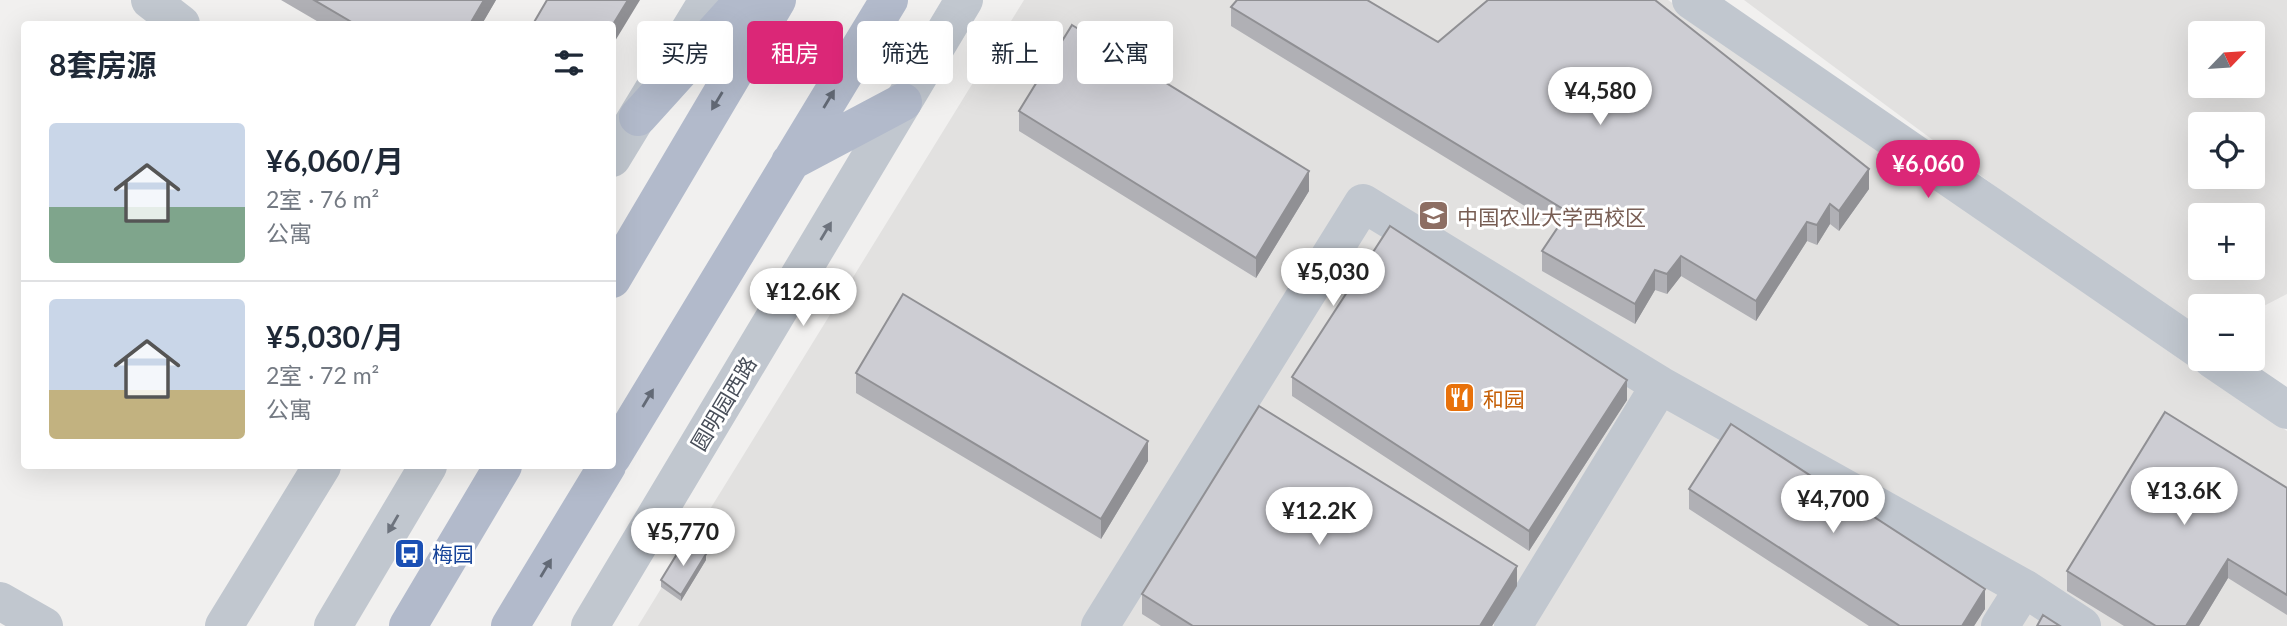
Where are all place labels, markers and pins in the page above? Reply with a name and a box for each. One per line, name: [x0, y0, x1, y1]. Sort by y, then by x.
pin: ¥4,580: [1543, 68, 1657, 127]
pin: ¥6,060: [1871, 140, 1985, 200]
school or university icon: 中国农业大学西校区: [1417, 199, 1451, 233]
place label: 中国农业大学西校区: [1457, 204, 1646, 229]
pin: ¥5,030: [1276, 248, 1390, 308]
pin: ¥12.6K: [746, 268, 860, 328]
restaurant icon: 和园: [1443, 381, 1477, 415]
place label: 和园: [1483, 386, 1525, 411]
pin: ¥13.6K: [2127, 468, 2241, 527]
pin: ¥4,700: [1776, 476, 1890, 535]
pin: ¥12.2K: [1262, 488, 1376, 547]
pin: ¥5,770: [626, 508, 740, 568]
bus stop icon: 梅园: [392, 536, 426, 570]
place label: 梅园: [432, 541, 474, 566]

